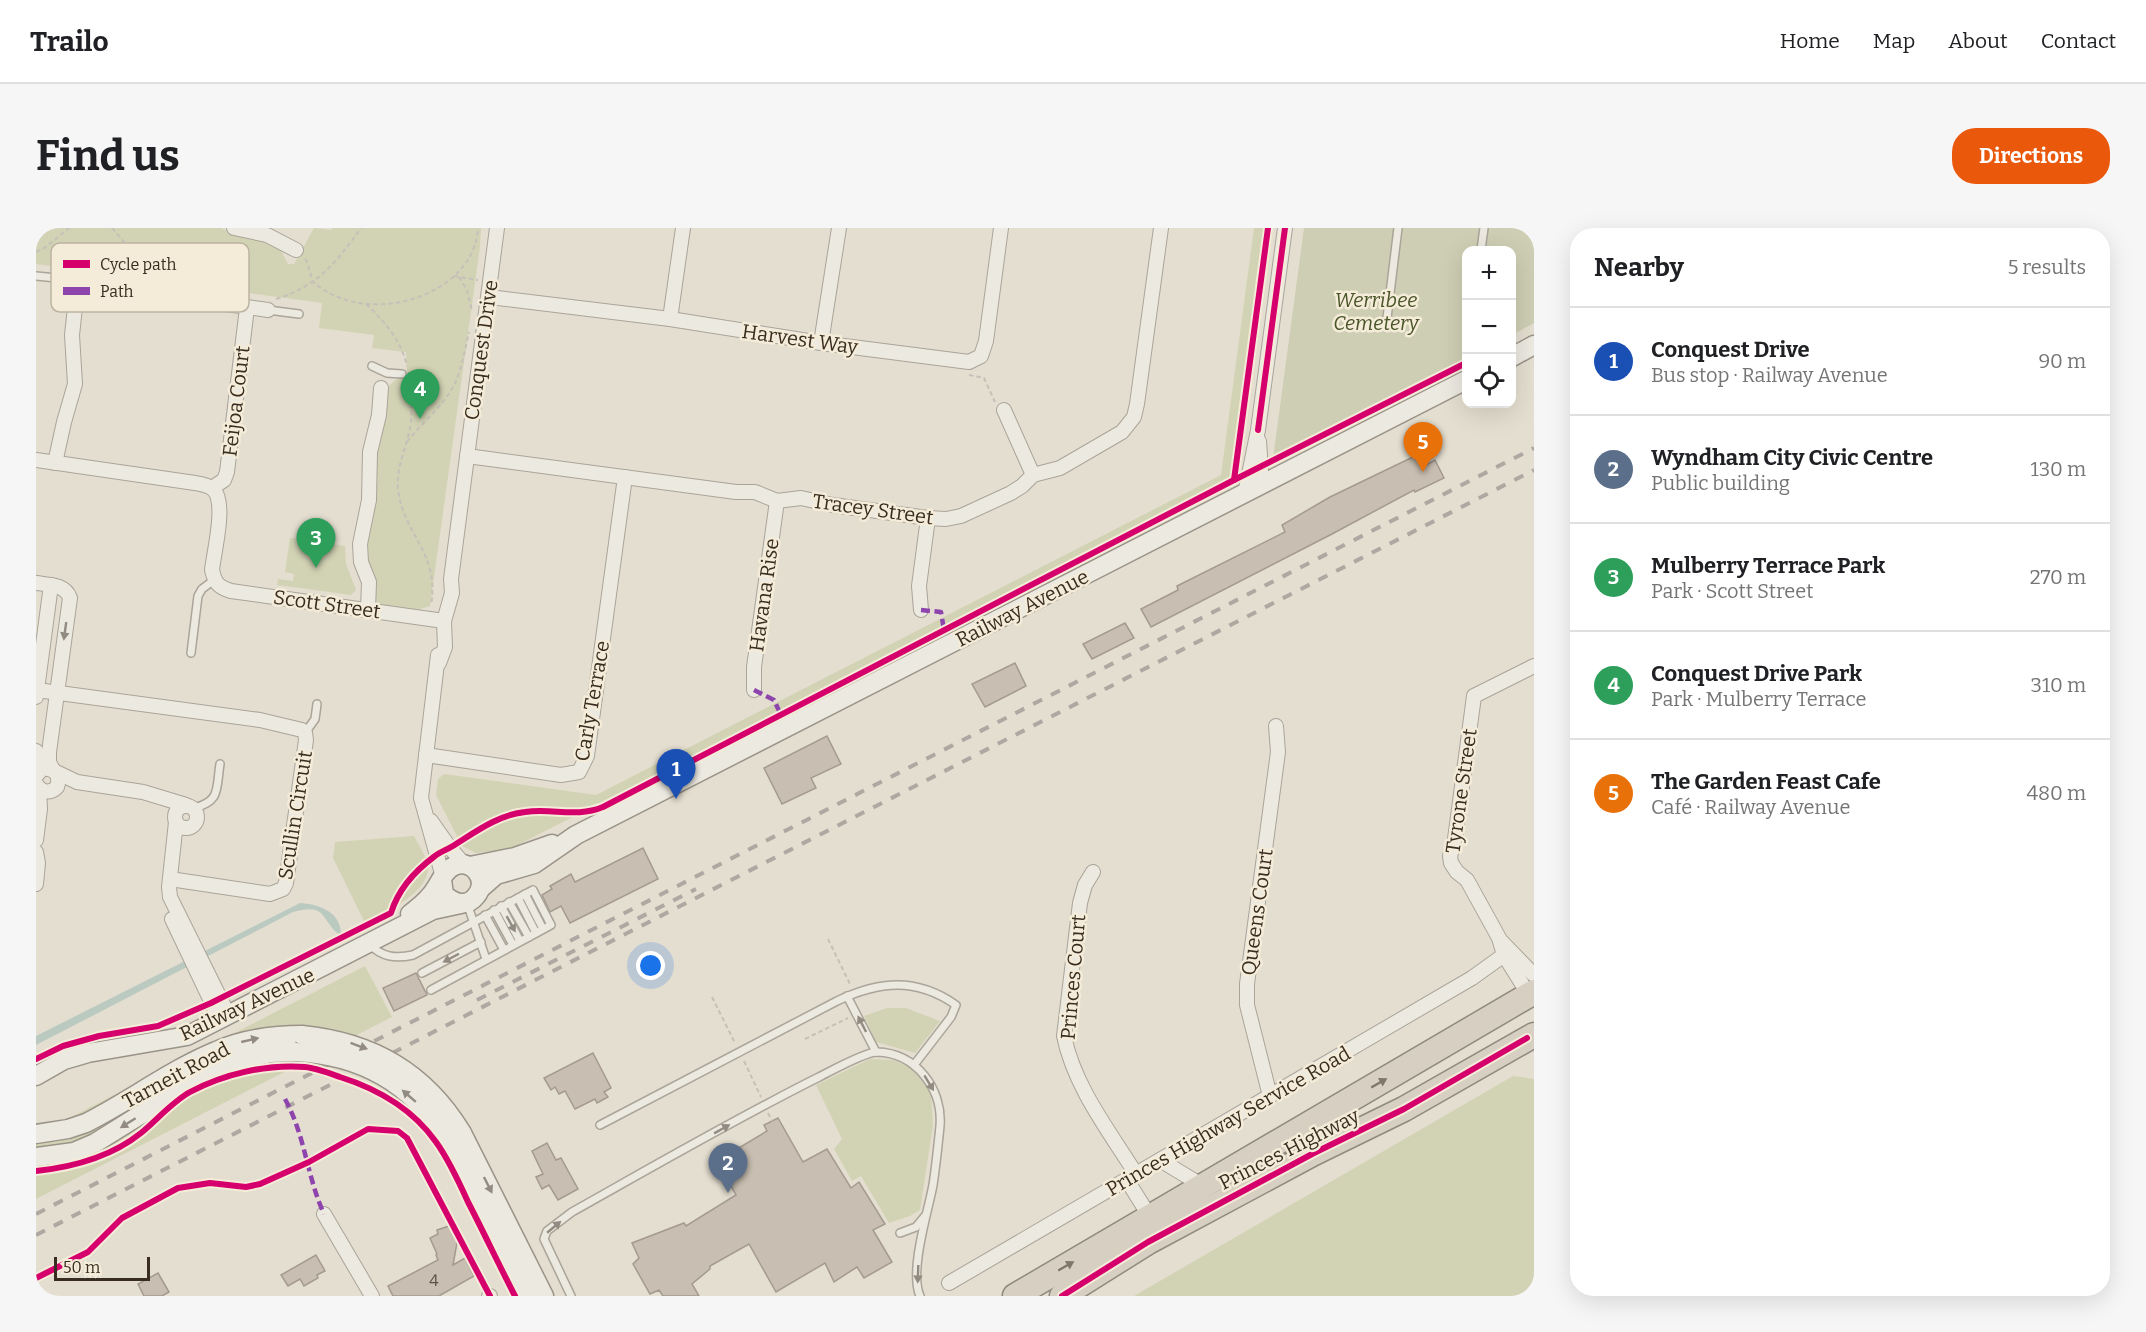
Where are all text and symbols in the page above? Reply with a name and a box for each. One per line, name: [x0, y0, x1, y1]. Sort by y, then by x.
text: Trailo: [30, 25, 109, 58]
text: Home: [1780, 28, 1840, 54]
text: Map: [1873, 28, 1915, 54]
text: About: [1948, 28, 2008, 54]
text: Contact: [2041, 28, 2116, 54]
button: Directions: [1952, 128, 2110, 184]
text: Find us: [36, 131, 180, 181]
legend: [51, 243, 249, 312]
map controls: [1462, 246, 1516, 408]
button: +: [1462, 246, 1516, 300]
text: Nearby: [1594, 252, 1684, 283]
text: Cycle path: [100, 255, 176, 274]
text: 5 results: [2008, 255, 2086, 279]
street label: Conquest Drive: [459, 278, 503, 422]
text: Path: [100, 282, 134, 301]
park label: Werribee Cemetery: [1333, 288, 1421, 335]
button: −: [1462, 300, 1516, 354]
street label: Harvest Way: [740, 319, 860, 359]
text: Conquest Drive: [1651, 336, 1810, 363]
street label: Feijoa Court: [217, 344, 256, 458]
text: 1: [1609, 349, 1618, 373]
text: 90 m: [2038, 349, 2086, 373]
button: locate: [1462, 354, 1516, 408]
text: Bus stop · Railway Avenue: [1651, 363, 1888, 387]
pin: 4: [400, 370, 440, 419]
pin: 5: [1404, 422, 1442, 472]
text: Wyndham City Civic Centre: [1651, 444, 1933, 471]
text: 2: [1608, 457, 1619, 481]
text: 130 m: [2031, 457, 2086, 481]
text: Public building: [1651, 471, 1790, 495]
street label: Tracey Street: [811, 489, 935, 529]
pin: 3: [296, 518, 336, 568]
street label: Havana Rise: [744, 537, 784, 653]
text: Mulberry Terrace Park: [1651, 552, 1885, 579]
street label: Railway Avenue: [952, 564, 1092, 652]
text: 3: [1608, 565, 1619, 589]
text: 270 m: [2030, 565, 2086, 589]
text: Park · Scott Street: [1651, 579, 1813, 603]
street label: Scott Street: [272, 585, 382, 623]
one-way arrow: [61, 622, 70, 641]
street label: Carly Terrace: [570, 639, 614, 763]
text: Conquest Drive Park: [1651, 660, 1862, 687]
text: 4: [1607, 673, 1620, 697]
text: 310 m: [2031, 673, 2086, 697]
text: Park · Mulberry Terrace: [1651, 687, 1866, 711]
street label: Tyrone Street: [1440, 727, 1482, 855]
street label: Scullin Circuit: [273, 749, 317, 881]
pin: 1: [656, 750, 696, 799]
text: The Garden Feast Cafe: [1651, 768, 1881, 795]
text: 5: [1608, 781, 1619, 805]
text: 480 m: [2026, 781, 2086, 805]
text: Café · Railway Avenue: [1651, 795, 1850, 819]
street label: Queens Court: [1236, 847, 1278, 977]
street label: Princes Court: [1056, 913, 1090, 1041]
one-way arrow: [506, 916, 516, 933]
your location: [636, 951, 665, 980]
one-way arrow: [443, 953, 460, 962]
street label: Railway Avenue: [176, 962, 318, 1046]
one-way arrow: [857, 1015, 867, 1033]
one-way arrow: [241, 1035, 259, 1045]
street label: Tarneit Road: [118, 1037, 234, 1113]
street label: Princes Highway Service Road: [1101, 1041, 1355, 1201]
one-way arrow: [350, 1042, 368, 1052]
one-way arrow: [924, 1075, 935, 1091]
one-way arrow: [1371, 1077, 1387, 1088]
one-way arrow: [401, 1089, 417, 1102]
street label: Princes Highway: [1215, 1103, 1363, 1195]
one-way arrow: [120, 1117, 136, 1128]
one-way arrow: [714, 1124, 731, 1134]
pin: 2: [708, 1144, 748, 1193]
one-way arrow: [483, 1176, 493, 1193]
one-way arrow: [546, 1221, 561, 1234]
scale bar: [54, 1254, 150, 1282]
text: 50 m: [63, 1258, 100, 1277]
one-way arrow: [1058, 1261, 1074, 1272]
one-way arrow: [913, 1265, 922, 1284]
house number: 4: [429, 1271, 439, 1290]

